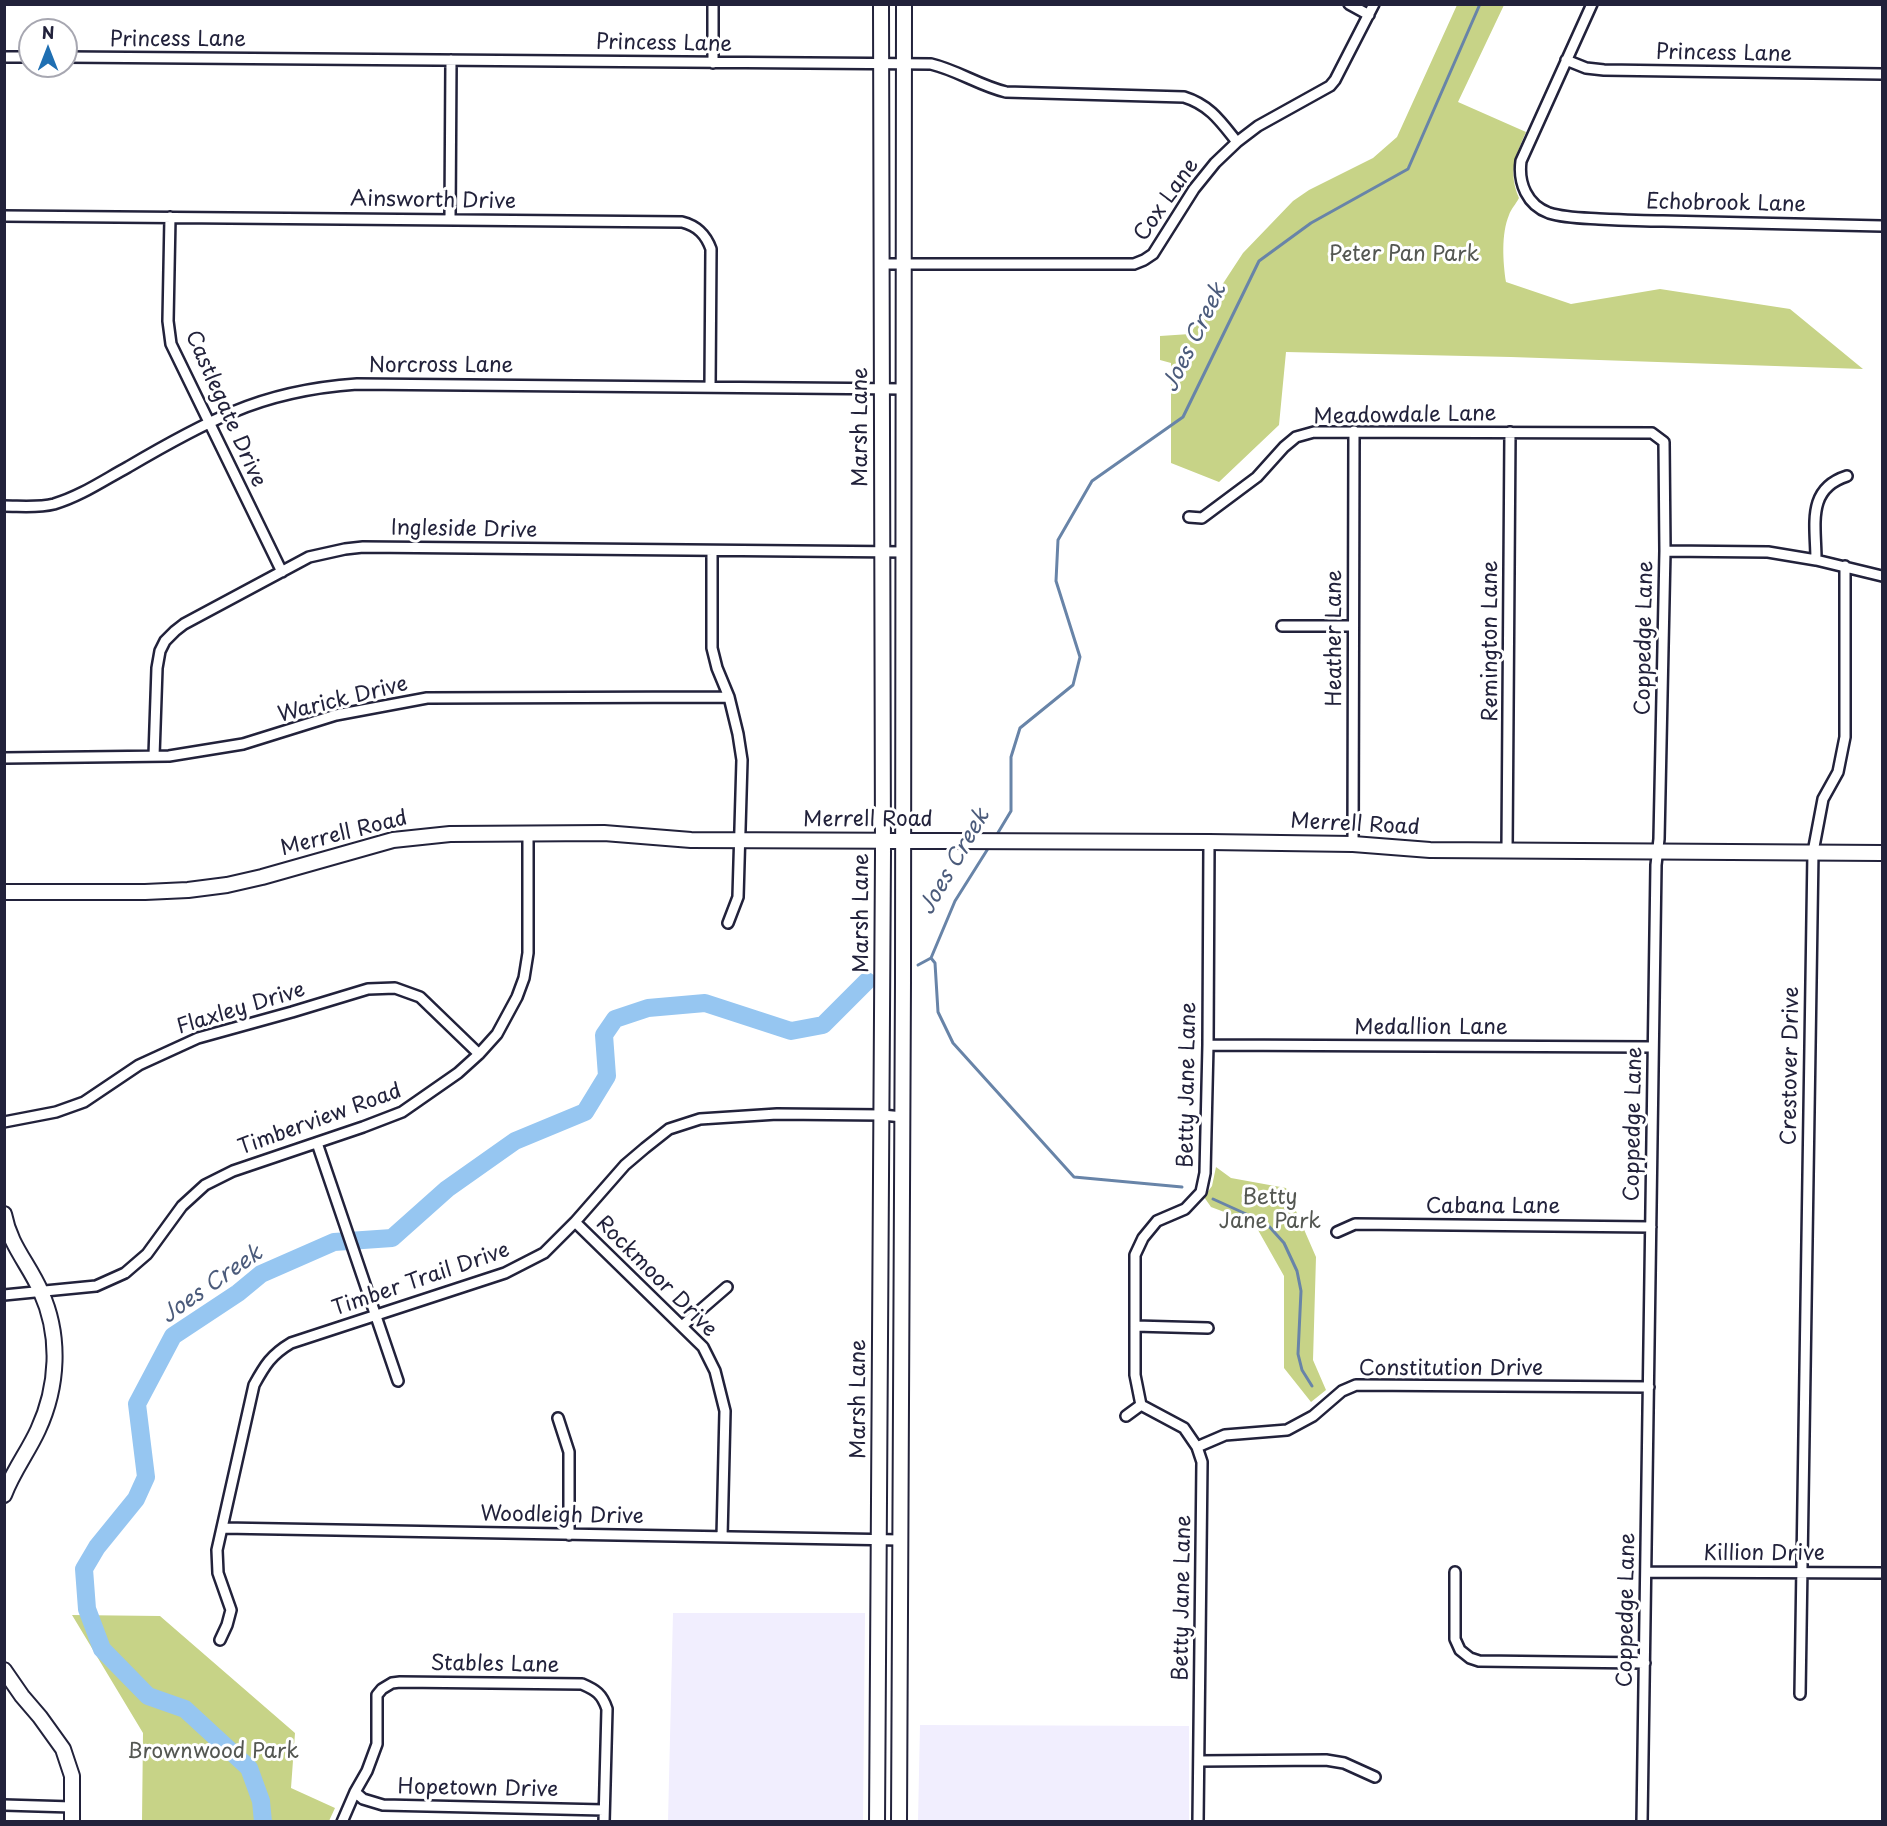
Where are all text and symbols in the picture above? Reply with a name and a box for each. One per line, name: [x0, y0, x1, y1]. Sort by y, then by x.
north arrow: [18, 18, 78, 78]
text: N: [42, 20, 54, 44]
street label: Princess Lane: [110, 27, 246, 53]
street label: Princess Lane: [596, 30, 732, 58]
street label: Princess Lane: [1656, 40, 1792, 68]
street label: Cox Lane: [1129, 154, 1205, 246]
street label: Ainsworth Drive: [350, 187, 516, 215]
street label: Echobrook Lane: [1646, 190, 1806, 218]
park label: Peter Pan Park: [1329, 242, 1479, 268]
water label: Joes Creek: [1157, 279, 1233, 397]
street label: Castlegate Drive: [179, 327, 271, 491]
street label: Norcross Lane: [369, 353, 513, 379]
street label: Marsh Lane: [848, 367, 874, 487]
street label: Meadowdale Lane: [1313, 402, 1497, 430]
street label: Ingleside Drive: [391, 516, 537, 544]
street label: Remington Lane: [1478, 560, 1504, 722]
street label: Coppedge Lane: [1631, 560, 1659, 716]
street label: Heather Lane: [1322, 570, 1348, 706]
street label: Warick Drive: [276, 672, 410, 728]
water label: Joes Creek: [914, 804, 996, 920]
street label: Merrell Road: [278, 806, 410, 862]
street label: Merrell Road: [803, 807, 933, 833]
street label: Merrell Road: [1290, 809, 1420, 841]
street label: Marsh Lane: [849, 853, 875, 973]
street label: Flaxley Drive: [174, 978, 308, 1040]
street label: Crestover Drive: [1777, 986, 1805, 1146]
street label: Betty Jane Lane: [1174, 1002, 1202, 1168]
street label: Medallion Lane: [1354, 1015, 1508, 1041]
street label: Coppedge Lane: [1620, 1046, 1648, 1202]
street label: Timberview Road: [235, 1079, 405, 1161]
park label: Betty Jane Park: [1219, 1185, 1321, 1235]
street label: Cabana Lane: [1426, 1194, 1560, 1220]
street label: Rockmoor Drive: [590, 1211, 722, 1343]
street label: Timber Trail Drive: [329, 1238, 513, 1322]
water label: Joes Creek: [156, 1240, 268, 1330]
street label: Marsh Lane: [846, 1339, 872, 1459]
street label: Constitution Drive: [1359, 1356, 1543, 1382]
street label: Woodleigh Drive: [480, 1502, 644, 1530]
street label: Betty Jane Lane: [1169, 1515, 1197, 1681]
street label: Coppedge Lane: [1613, 1532, 1641, 1688]
street label: Killion Drive: [1703, 1541, 1825, 1567]
street label: Stables Lane: [430, 1651, 560, 1679]
park label: Brownwood Park: [127, 1739, 299, 1765]
street label: Hopetown Drive: [397, 1775, 559, 1803]

